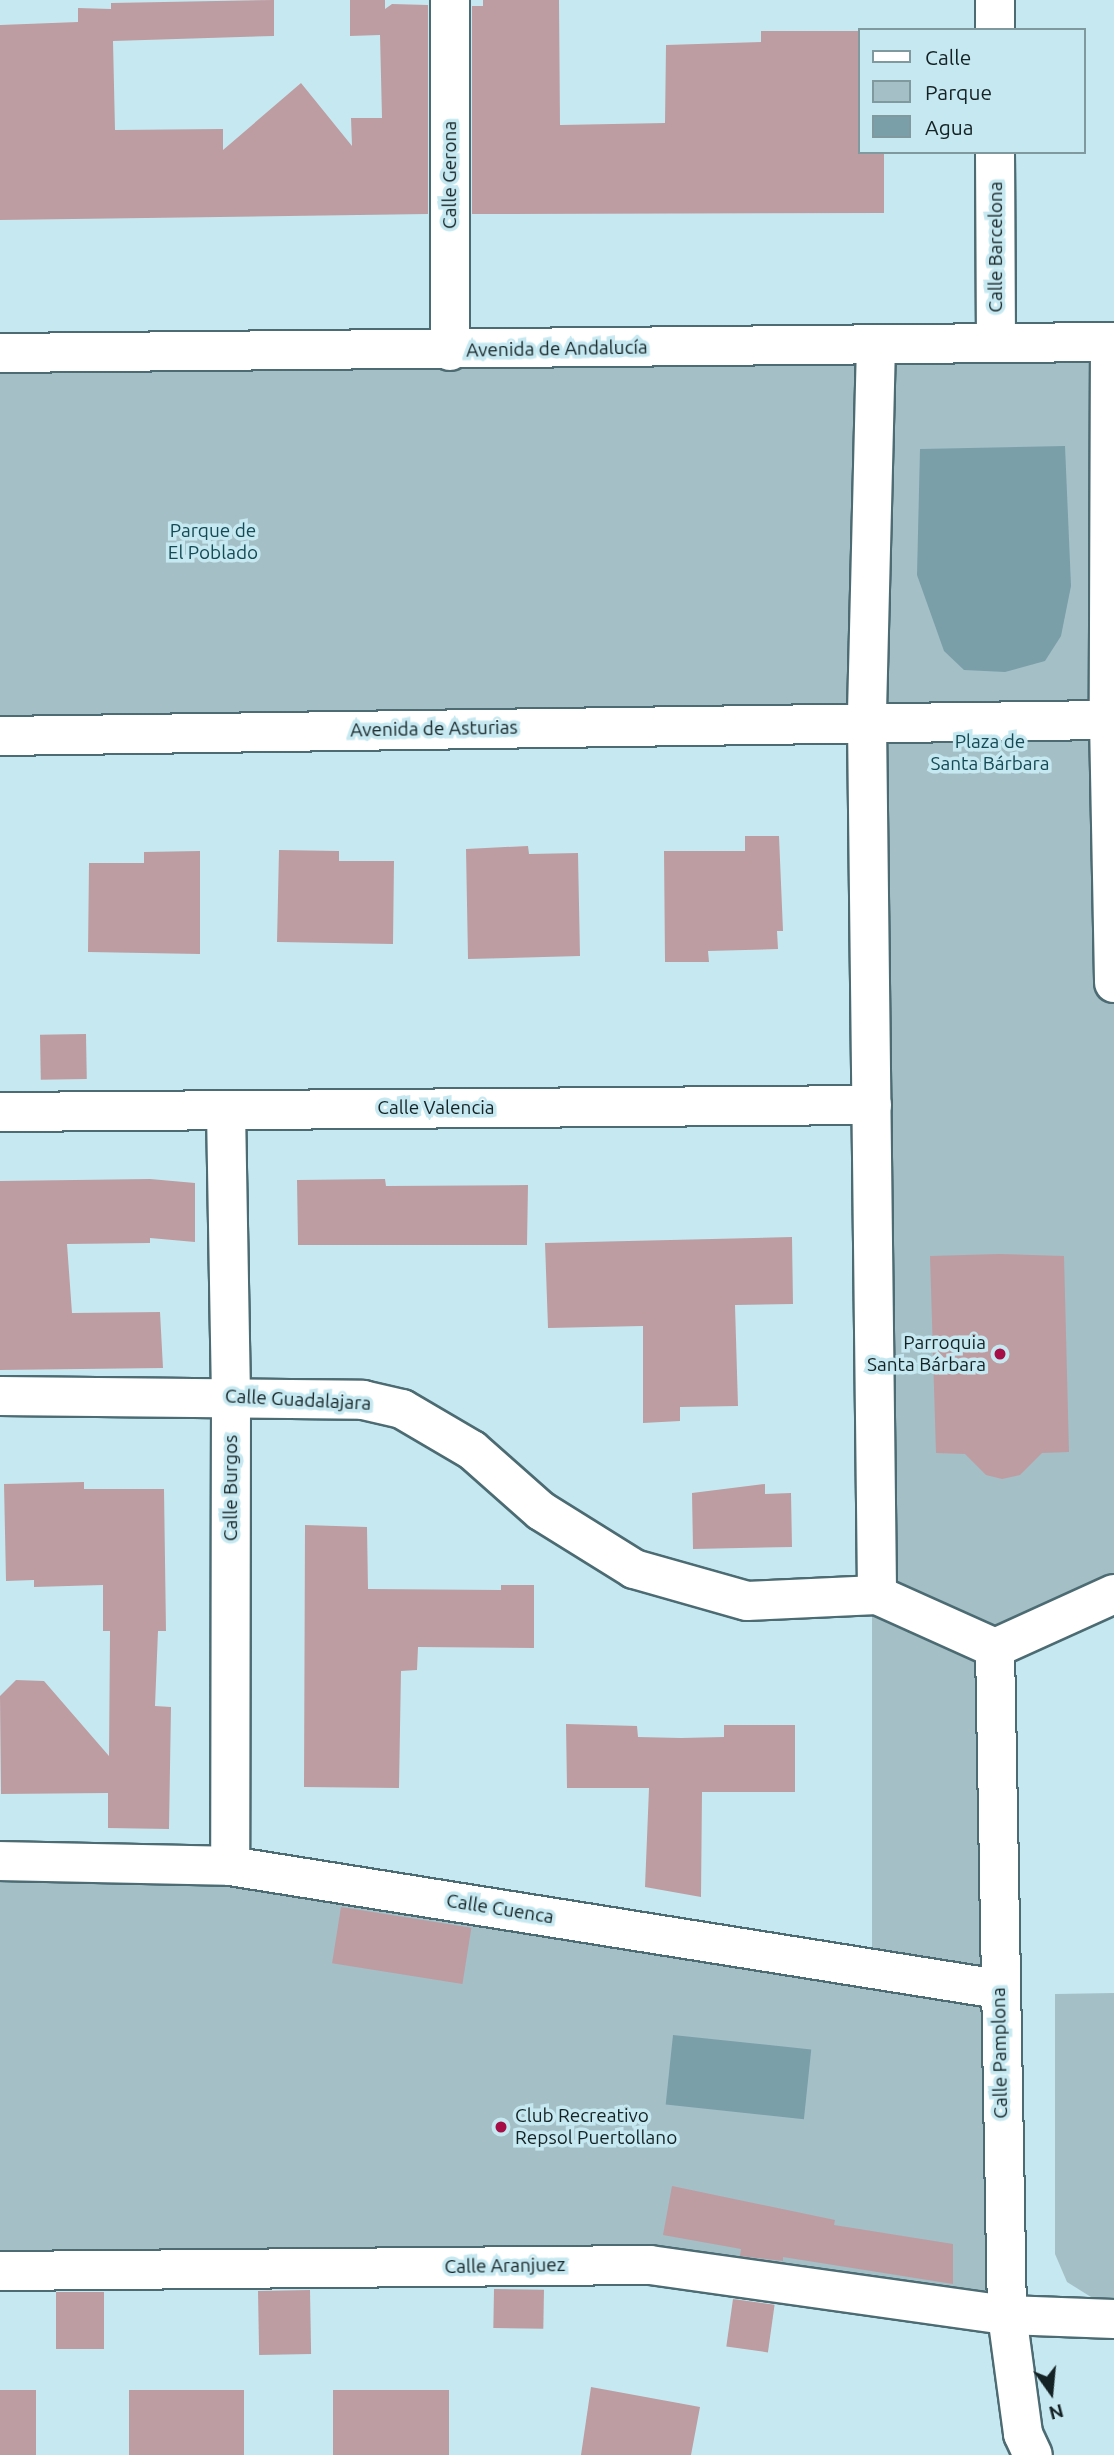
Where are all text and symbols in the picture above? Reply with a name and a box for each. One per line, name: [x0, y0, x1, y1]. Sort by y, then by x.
legend: [858, 28, 1086, 154]
text: Calle: [925, 45, 971, 69]
text: Parque: [925, 80, 992, 104]
text: Agua: [925, 115, 974, 139]
street label: Calle Gerona: [439, 121, 461, 229]
street label: Calle Barcelona: [985, 181, 1007, 313]
street label: Avenida de Andalucía: [466, 336, 648, 362]
park label: Parque de El Poblado: [168, 520, 258, 564]
street label: Avenida de Asturias: [350, 716, 518, 742]
park label: Plaza de Santa Bárbara: [931, 731, 1049, 775]
street label: Calle Valencia: [377, 1097, 495, 1119]
place label: Parroquia Santa Bárbara: [867, 1332, 986, 1376]
marker: Parroquia Santa Bárbara: [992, 1346, 1008, 1362]
street label: Calle Guadalajara: [224, 1385, 372, 1415]
street label: Calle Burgos: [220, 1435, 242, 1541]
street label: Calle Cuenca: [445, 1889, 555, 1929]
street label: Calle Pamplona: [987, 1987, 1013, 2119]
place label: Club Recreativo Repsol Puertollano: [515, 2105, 677, 2149]
marker: Club Recreativo Repsol Puertollano: [493, 2119, 509, 2135]
street label: Calle Aranjuez: [444, 2254, 566, 2278]
north arrow: [1016, 2357, 1086, 2427]
text: N: [1047, 2400, 1066, 2425]

